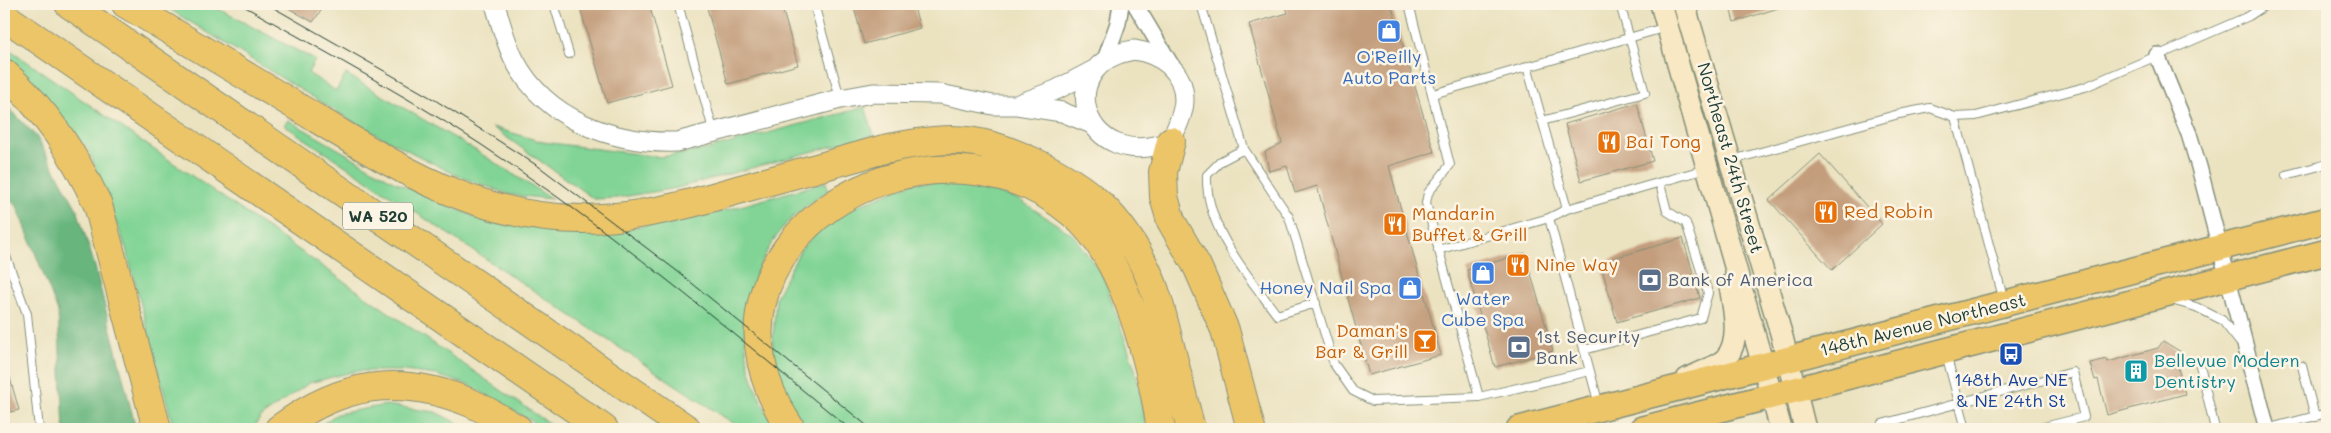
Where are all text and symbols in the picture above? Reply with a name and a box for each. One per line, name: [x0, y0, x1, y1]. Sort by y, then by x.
shop icon: O'Reilly Auto Parts: [1376, 18, 1402, 44]
place label: O'Reilly Auto Parts: [1342, 44, 1436, 89]
street label: Northeast 24th Street: [1692, 59, 1770, 256]
restaurant icon: Bai Tong: [1596, 129, 1622, 155]
place label: Bai Tong: [1626, 129, 1701, 153]
restaurant icon: Red Robin: [1813, 199, 1839, 225]
place label: Red Robin: [1844, 199, 1933, 223]
place label: Mandarin Buffet & Grill: [1412, 201, 1528, 246]
road number: WA 520: [343, 202, 413, 230]
restaurant icon: Mandarin Buffet & Grill: [1382, 211, 1408, 237]
restaurant icon: Nine Way: [1505, 252, 1531, 278]
place label: Nine Way: [1536, 252, 1618, 276]
shop icon: Water Cube Spa: [1470, 260, 1496, 286]
bank icon: Bank of America: [1637, 267, 1663, 293]
place label: Bank of America: [1668, 267, 1813, 291]
place label: Honey Nail Spa: [1259, 275, 1392, 299]
shop icon: Honey Nail Spa: [1397, 275, 1423, 301]
place label: Water Cube Spa: [1441, 286, 1525, 331]
street label: 148th Avenue Northeast: [1817, 287, 2028, 361]
place label: Daman's Bar & Grill: [1315, 318, 1408, 363]
place label: 1st Security Bank: [1536, 324, 1640, 369]
bar icon: Daman's Bar & Grill: [1412, 328, 1438, 354]
bank icon: 1st Security Bank: [1506, 334, 1532, 360]
bus stop icon: 148th Ave NE & NE 24th St: [1998, 341, 2024, 367]
place label: Bellevue Modern Dentistry: [2154, 348, 2299, 393]
building icon: Bellevue Modern Dentistry: [2123, 358, 2149, 384]
place label: 148th Ave NE & NE 24th St: [1954, 367, 2068, 412]

